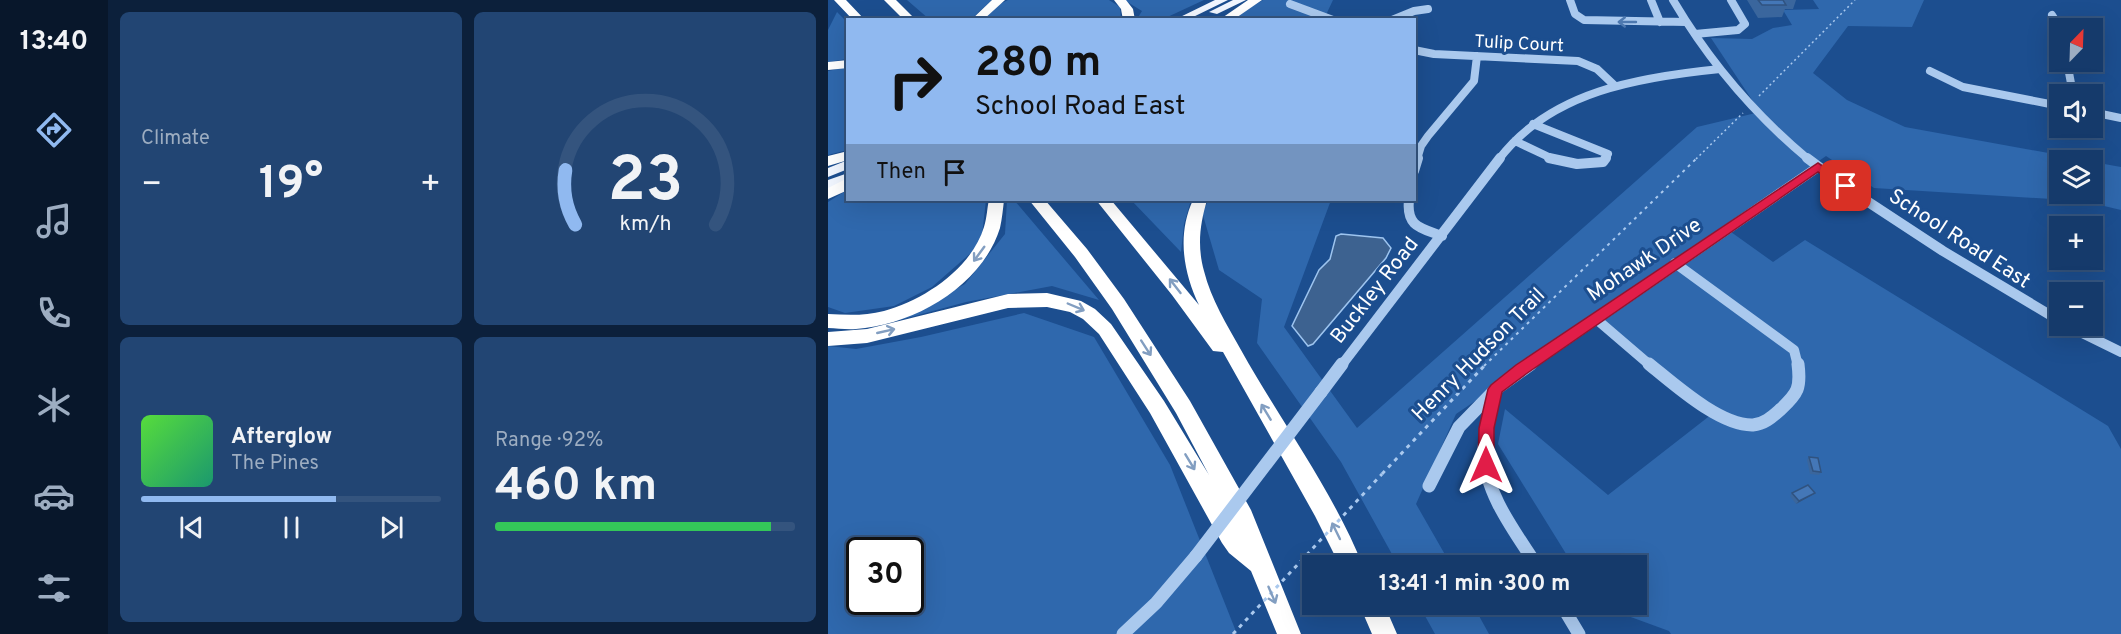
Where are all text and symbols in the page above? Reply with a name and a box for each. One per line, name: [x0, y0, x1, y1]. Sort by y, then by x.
one-way arrow: [1618, 16, 1638, 28]
north arrow: [2049, 18, 2103, 72]
map controls: [2049, 18, 2103, 336]
text: 13:40: [20, 25, 88, 59]
street label: Tulip Court: [1474, 31, 1564, 58]
text: 280 m: [975, 38, 1101, 91]
icon: right: [876, 42, 954, 120]
button: sound: [2049, 84, 2103, 138]
text: School Road East: [975, 90, 1185, 124]
icon: directions: [33, 109, 75, 151]
text: Climate: [141, 126, 210, 152]
text: 23: [607, 144, 683, 223]
button: layers: [2049, 150, 2103, 204]
icon: arrive: [938, 156, 971, 189]
text: 19°: [259, 157, 323, 214]
text: Then: [876, 159, 926, 186]
pin: [1820, 160, 1871, 211]
text: −: [141, 165, 162, 207]
text: +: [420, 165, 441, 207]
icon: arrive: [1829, 169, 1862, 202]
street label: School Road East: [1883, 183, 2035, 295]
icon: music: [33, 200, 75, 242]
text: km/h: [619, 212, 671, 239]
street label: Mohawk Drive: [1582, 212, 1707, 308]
button: +: [2049, 216, 2103, 270]
street label: Buckley Road: [1325, 232, 1425, 350]
one-way arrow: [973, 246, 985, 262]
one-way arrow: [1168, 279, 1181, 295]
button: −: [2049, 282, 2103, 336]
street label: Henry Hudson Trail: [1407, 283, 1552, 428]
icon: phone: [33, 292, 75, 334]
one-way arrow: [1066, 302, 1084, 313]
one-way arrow: [876, 325, 895, 337]
one-way arrow: [1141, 339, 1153, 356]
icon: climate: [33, 384, 75, 426]
one-way arrow: [1259, 404, 1271, 421]
text: Afterglow: [231, 424, 332, 451]
text: Range · 92%: [495, 428, 603, 454]
position arrow: [1454, 433, 1518, 497]
text: The Pines: [231, 451, 319, 477]
one-way arrow: [1184, 453, 1196, 470]
text: 460 km: [495, 459, 657, 516]
icon: car: [33, 475, 75, 517]
icon: previous: [175, 511, 208, 544]
icon: pause: [275, 511, 308, 544]
icon: next: [375, 511, 408, 544]
one-way arrow: [1330, 522, 1342, 540]
speed limit sign: 30: [846, 537, 924, 615]
icon: filters: [33, 567, 75, 609]
text: 13:41 · 1 min · 300 m: [1379, 571, 1570, 598]
one-way arrow: [1267, 586, 1278, 604]

